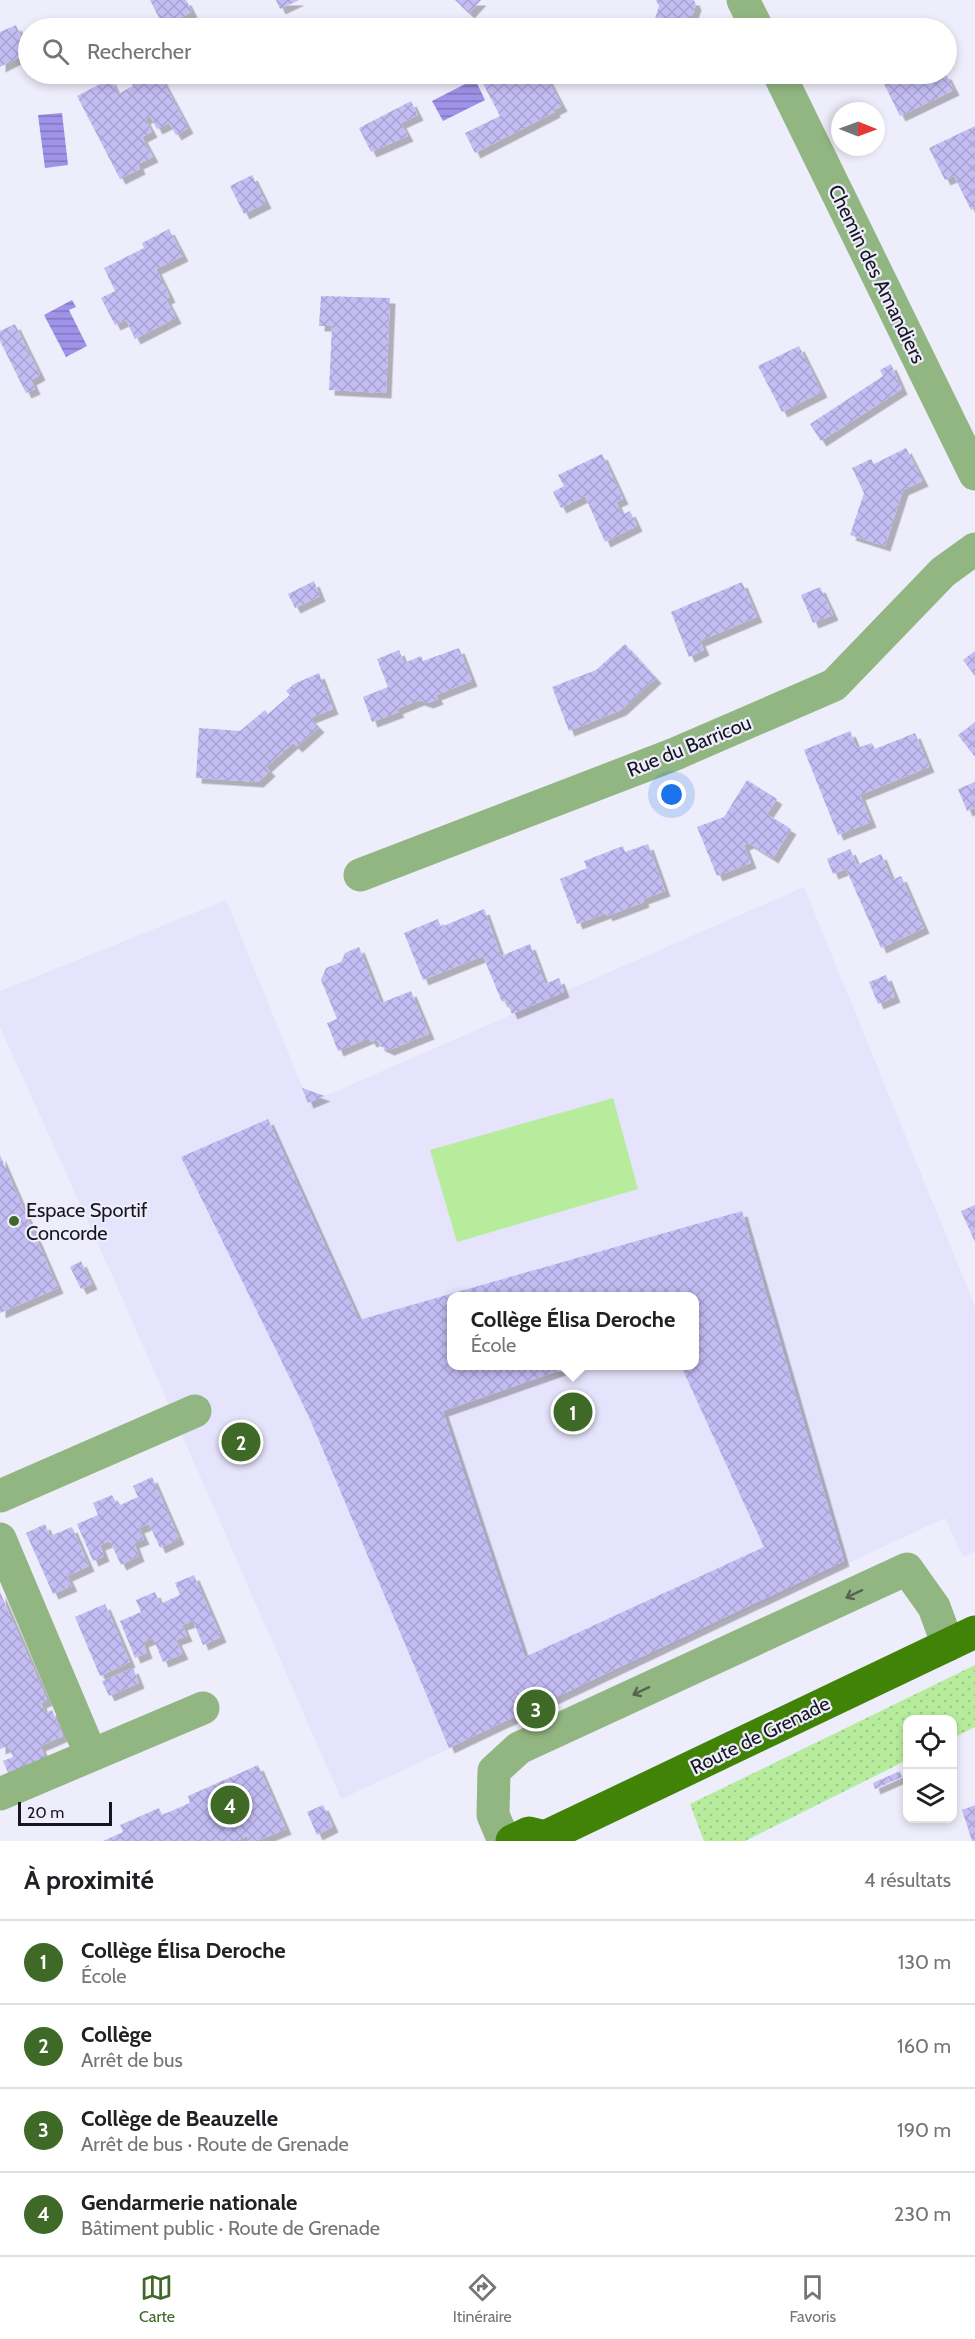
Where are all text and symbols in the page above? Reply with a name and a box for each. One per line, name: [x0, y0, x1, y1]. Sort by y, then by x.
search box: [18, 18, 957, 84]
icon: search: [39, 35, 72, 68]
text: Rechercher: [87, 38, 191, 65]
north arrow: [831, 102, 885, 156]
street label: Chemin des Amandiers: [823, 181, 931, 367]
street label: Rue du Barricou: [623, 710, 755, 782]
your location: [657, 780, 686, 809]
place label: Espace Sportif Concorde: [26, 1198, 148, 1245]
marker: Espace Sportif Concorde: [7, 1214, 21, 1228]
popup: [447, 1292, 699, 1370]
text: Collège Élisa Deroche: [471, 1306, 675, 1333]
text: École: [471, 1333, 516, 1357]
pin: 1: [554, 1390, 592, 1434]
pin: 2: [222, 1420, 260, 1464]
one-way arrow: [845, 1588, 863, 1600]
pin: 3: [516, 1686, 556, 1732]
one-way arrow: [633, 1686, 651, 1698]
street label: Route de Grenade: [686, 1691, 834, 1779]
map controls: [903, 1715, 957, 1823]
button: locate: [903, 1715, 957, 1769]
button: layers: [903, 1769, 957, 1823]
pin: 4: [210, 1782, 250, 1828]
scale bar: [18, 1799, 112, 1826]
text: 20 m: [27, 1803, 64, 1822]
text: À proximité: [24, 1864, 154, 1896]
text: 4 résultats: [864, 1868, 951, 1892]
text: Collège Élisa Deroche: [81, 1937, 286, 1964]
text: 1: [40, 1950, 47, 1974]
text: 130 m: [898, 1950, 951, 1974]
text: École: [81, 1964, 127, 1988]
text: Collège: [81, 2021, 152, 2048]
text: 2: [38, 2034, 49, 2058]
text: 160 m: [897, 2034, 951, 2058]
text: Arrêt de bus: [81, 2048, 183, 2072]
text: Collège de Beauzelle: [81, 2105, 278, 2132]
text: 3: [38, 2118, 49, 2142]
text: 190 m: [897, 2118, 951, 2142]
text: Arrêt de bus · Route de Grenade: [81, 2132, 349, 2156]
text: Gendarmerie nationale: [81, 2189, 297, 2216]
text: 4: [37, 2202, 50, 2226]
text: 230 m: [894, 2202, 951, 2226]
text: Bâtiment public · Route de Grenade: [81, 2216, 380, 2240]
tab: Carte: [139, 2271, 175, 2326]
tab: Itinéraire: [453, 2271, 512, 2326]
tab: Favoris: [790, 2271, 836, 2326]

